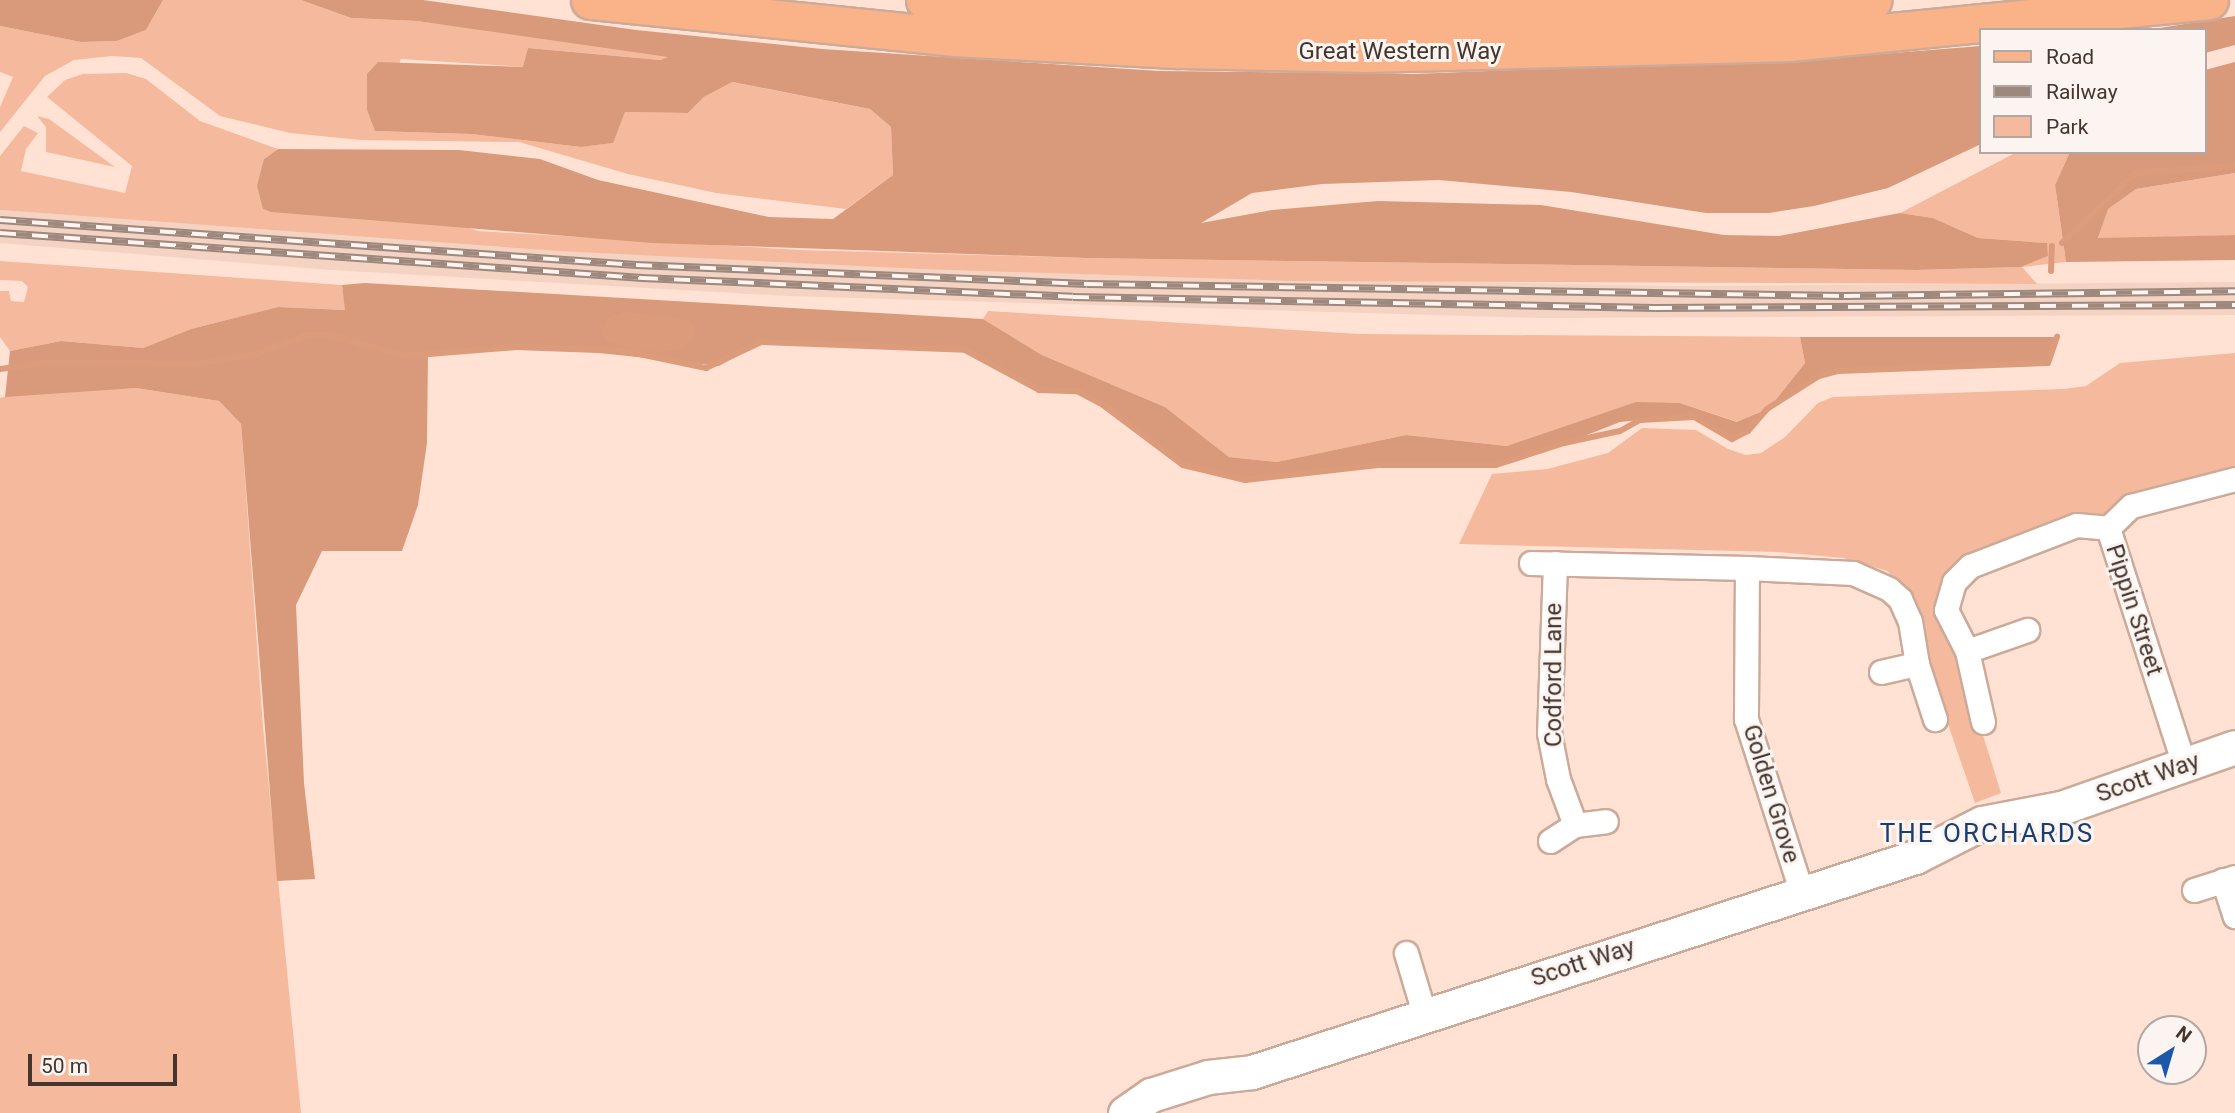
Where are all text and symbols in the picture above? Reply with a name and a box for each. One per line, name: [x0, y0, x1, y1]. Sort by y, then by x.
legend: [1980, 28, 2207, 154]
street label: Great Western Way: [1299, 38, 1501, 66]
text: Road: [2046, 45, 2094, 69]
text: Railway: [2046, 80, 2118, 104]
text: Park: [2046, 115, 2088, 139]
street label: Pippin Street: [2099, 541, 2169, 679]
street label: Codford Lane: [1540, 603, 1568, 747]
street label: Golden Grove: [1736, 721, 1806, 867]
street label: Scott Way: [2093, 747, 2203, 809]
district label: THE ORCHARDS: [1881, 818, 2093, 850]
street label: Scott Way: [1528, 933, 1638, 993]
north arrow: [2137, 1015, 2207, 1085]
text: N: [2171, 1021, 2196, 1048]
scale bar: [32, 1040, 180, 1084]
text: 50 m: [41, 1054, 88, 1078]

